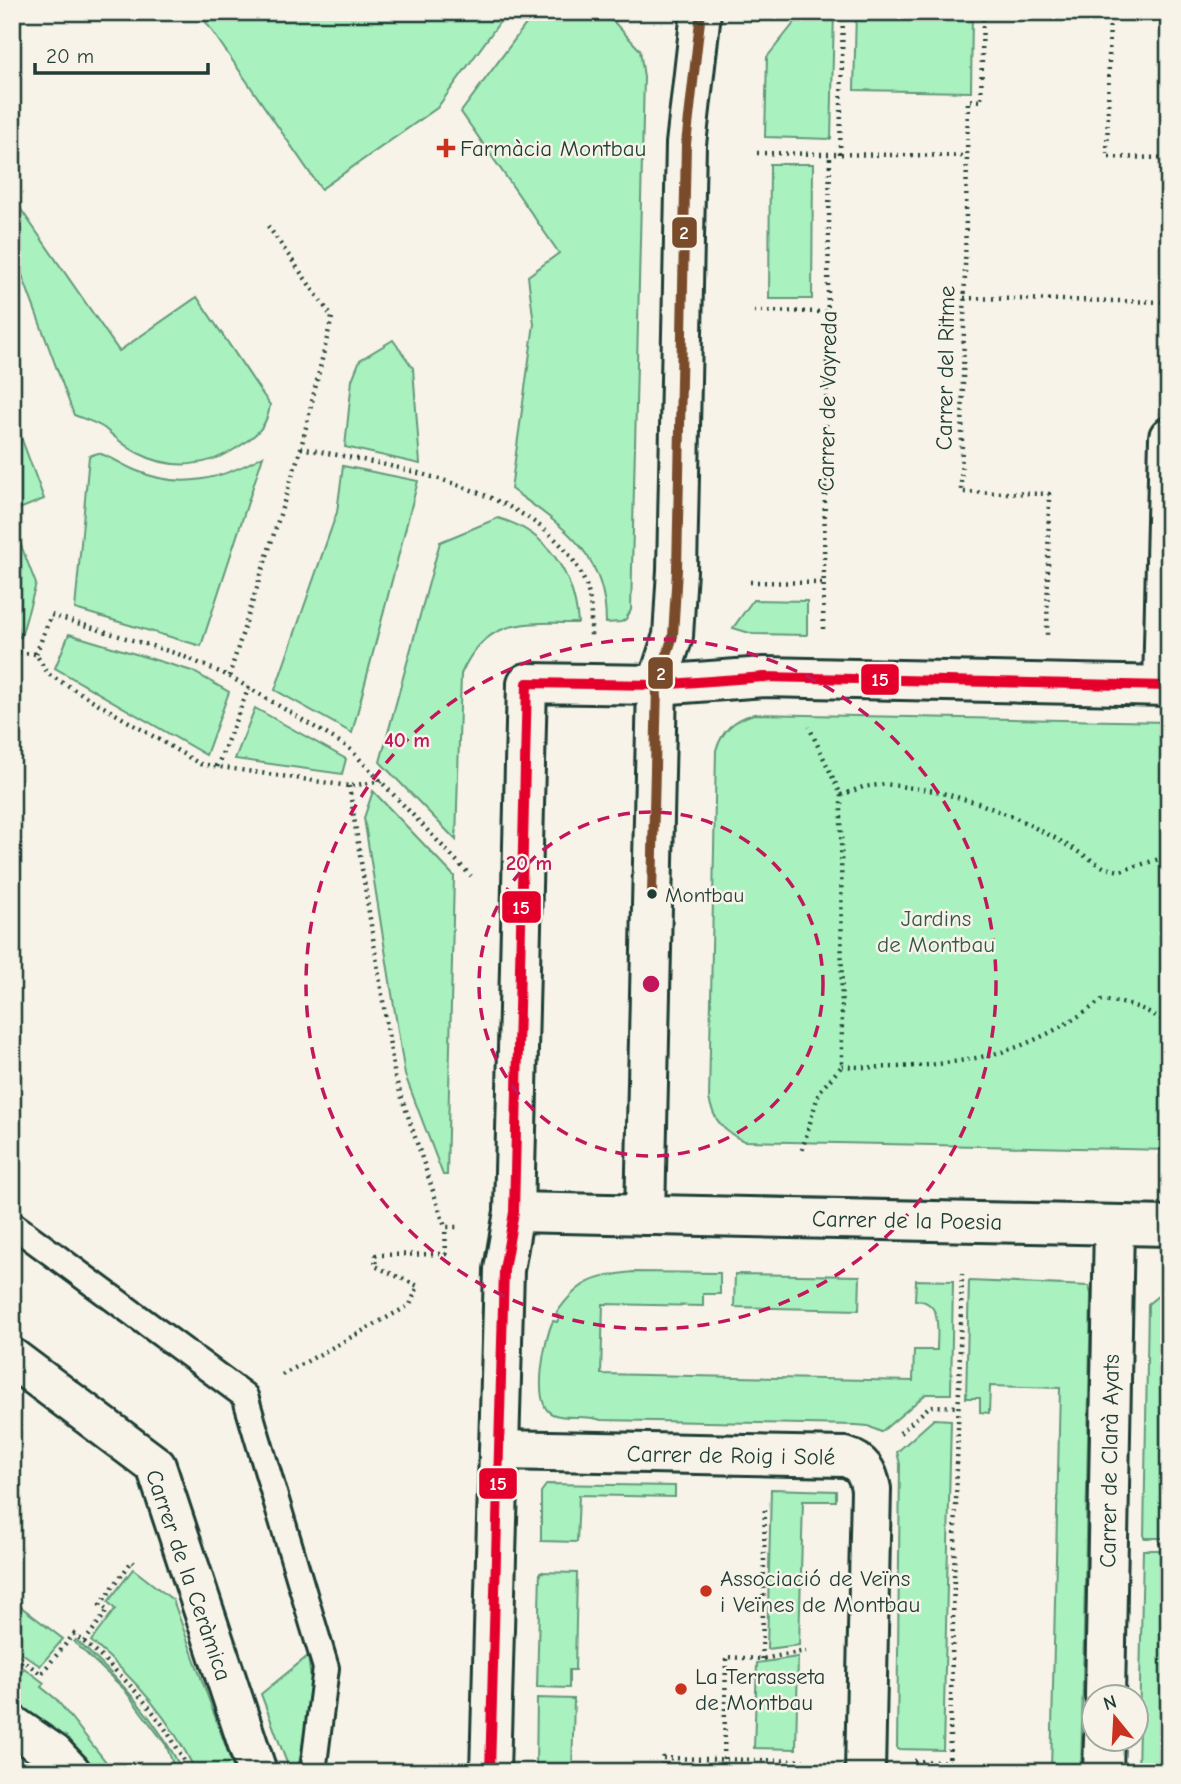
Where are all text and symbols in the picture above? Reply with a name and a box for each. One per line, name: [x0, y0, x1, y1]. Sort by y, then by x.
scale bar: [35, 32, 208, 76]
text: 20 m: [46, 44, 94, 68]
place label: Farmàcia Montbau: [460, 135, 646, 162]
marker: Farmàcia Montbau: [438, 140, 454, 156]
line badge: 2: [671, 216, 698, 249]
text: 2: [679, 222, 689, 244]
street label: Carrer del Ritme: [931, 285, 960, 451]
street label: Carrer de Vayreda: [812, 310, 843, 492]
line badge: 2: [647, 656, 674, 690]
text: 2: [656, 663, 666, 685]
line badge: 15: [860, 663, 900, 696]
text: 15: [871, 669, 889, 691]
text: 40 m: [384, 728, 430, 752]
text: 20 m: [506, 851, 552, 875]
place label: Montbau: [665, 883, 744, 907]
marker: Montbau: [645, 887, 659, 901]
line badge: 15: [501, 890, 542, 924]
text: 15: [512, 897, 530, 919]
park label: Jardins de Montbau: [877, 905, 995, 958]
centre of rings: [639, 972, 663, 996]
street label: Carrer de la Poesia: [812, 1205, 1002, 1236]
street label: Carrer de Clarà Ayats: [1094, 1354, 1125, 1568]
street label: Carrer de Roig i Solé: [626, 1440, 836, 1471]
street label: Carrer de la Ceràmica: [140, 1466, 237, 1684]
line badge: 15: [478, 1467, 518, 1500]
text: 15: [489, 1473, 507, 1495]
place label: Associació de Veïns i Veïnes de Montbau: [720, 1565, 920, 1618]
marker: Associació de Veïns i Veïnes de Montbau: [698, 1583, 714, 1599]
place label: La Terrasseta de Montbau: [695, 1663, 825, 1716]
marker: La Terrasseta de Montbau: [673, 1681, 689, 1697]
north arrow: [1080, 1682, 1150, 1752]
text: N: [1101, 1690, 1119, 1715]

